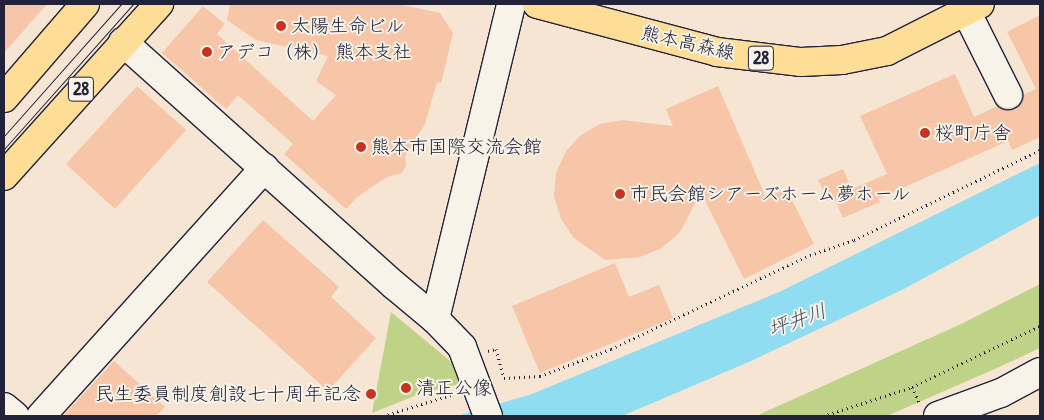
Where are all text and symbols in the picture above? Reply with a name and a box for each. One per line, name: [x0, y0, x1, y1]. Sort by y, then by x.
place label: 太陽生命ビル: [291, 15, 405, 37]
marker: 太陽生命ビル: [275, 20, 287, 32]
street label: 熊本高森線: [639, 21, 737, 65]
place label: アデコ（株） 熊本支社: [217, 41, 411, 63]
road number: 28: [747, 42, 775, 74]
marker: アデコ（株） 熊本支社: [201, 46, 213, 58]
road number: 28: [67, 74, 95, 105]
place label: 桜町庁舎: [935, 122, 1011, 144]
marker: 桜町庁舎: [919, 127, 931, 139]
place label: 熊本市国際交流会館: [371, 136, 542, 158]
marker: 熊本市国際交流会館: [355, 141, 367, 153]
place label: 市民会館シアーズホーム夢ホール: [630, 183, 914, 205]
marker: 市民会館シアーズホーム夢ホール: [614, 188, 626, 200]
water label: 坪井川: [765, 297, 829, 341]
place label: 清正公像: [416, 377, 492, 399]
marker: 清正公像: [400, 382, 412, 394]
place label: 民生委員制度創設七十周年記念: [95, 383, 361, 405]
marker: 民生委員制度創設七十周年記念: [365, 388, 377, 400]

